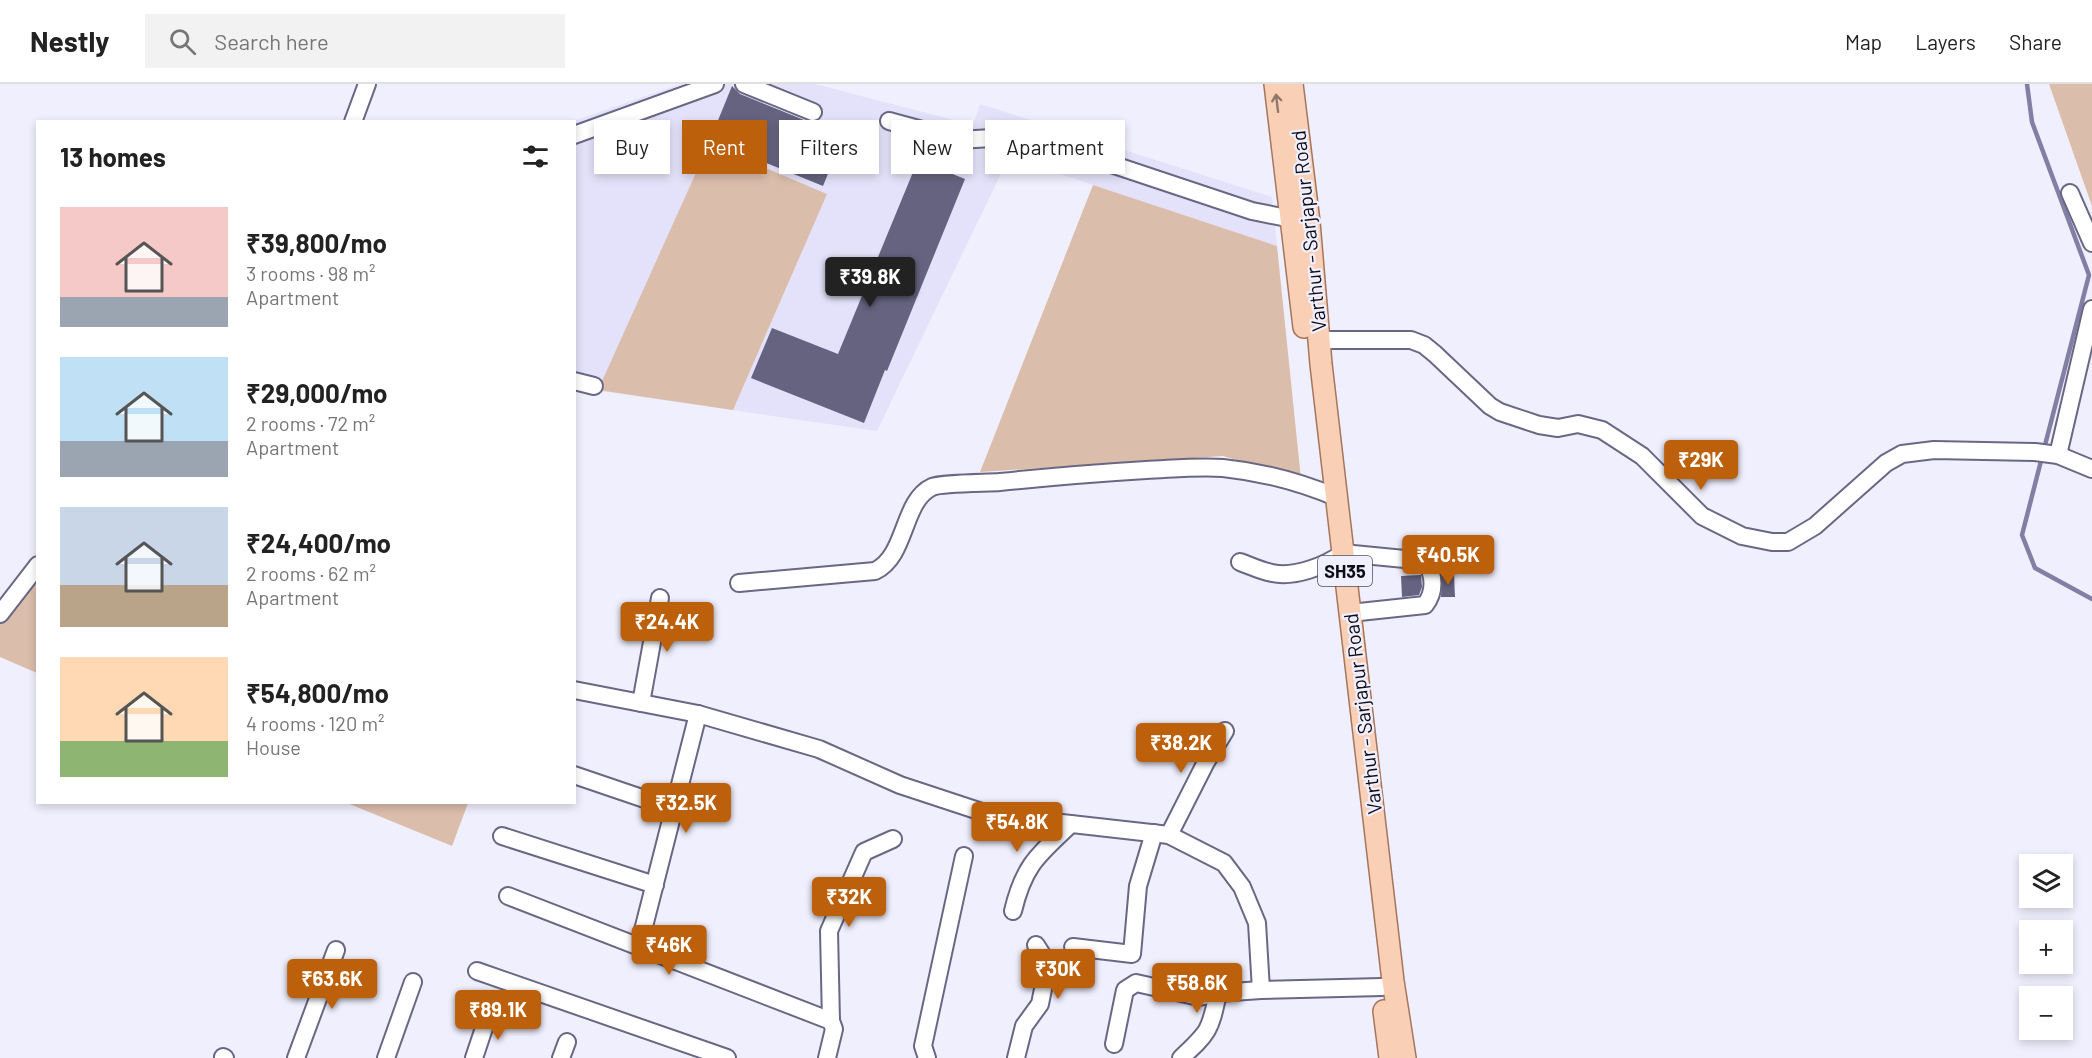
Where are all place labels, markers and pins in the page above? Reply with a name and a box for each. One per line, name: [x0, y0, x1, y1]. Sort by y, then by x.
pin: ₹39.8K: [821, 257, 919, 308]
pin: ₹29K: [1665, 440, 1737, 491]
pin: ₹40.5K: [1399, 535, 1497, 586]
pin: ₹24.4K: [618, 602, 716, 653]
pin: ₹38.2K: [1132, 723, 1230, 774]
pin: ₹32.5K: [637, 783, 735, 834]
pin: ₹54.8K: [968, 802, 1066, 853]
pin: ₹32K: [813, 877, 885, 928]
pin: ₹46K: [633, 925, 705, 976]
pin: ₹30K: [1022, 949, 1094, 1000]
pin: ₹63.6K: [283, 959, 381, 1010]
pin: ₹58.6K: [1148, 963, 1246, 1014]
pin: ₹89.1K: [449, 990, 547, 1041]

